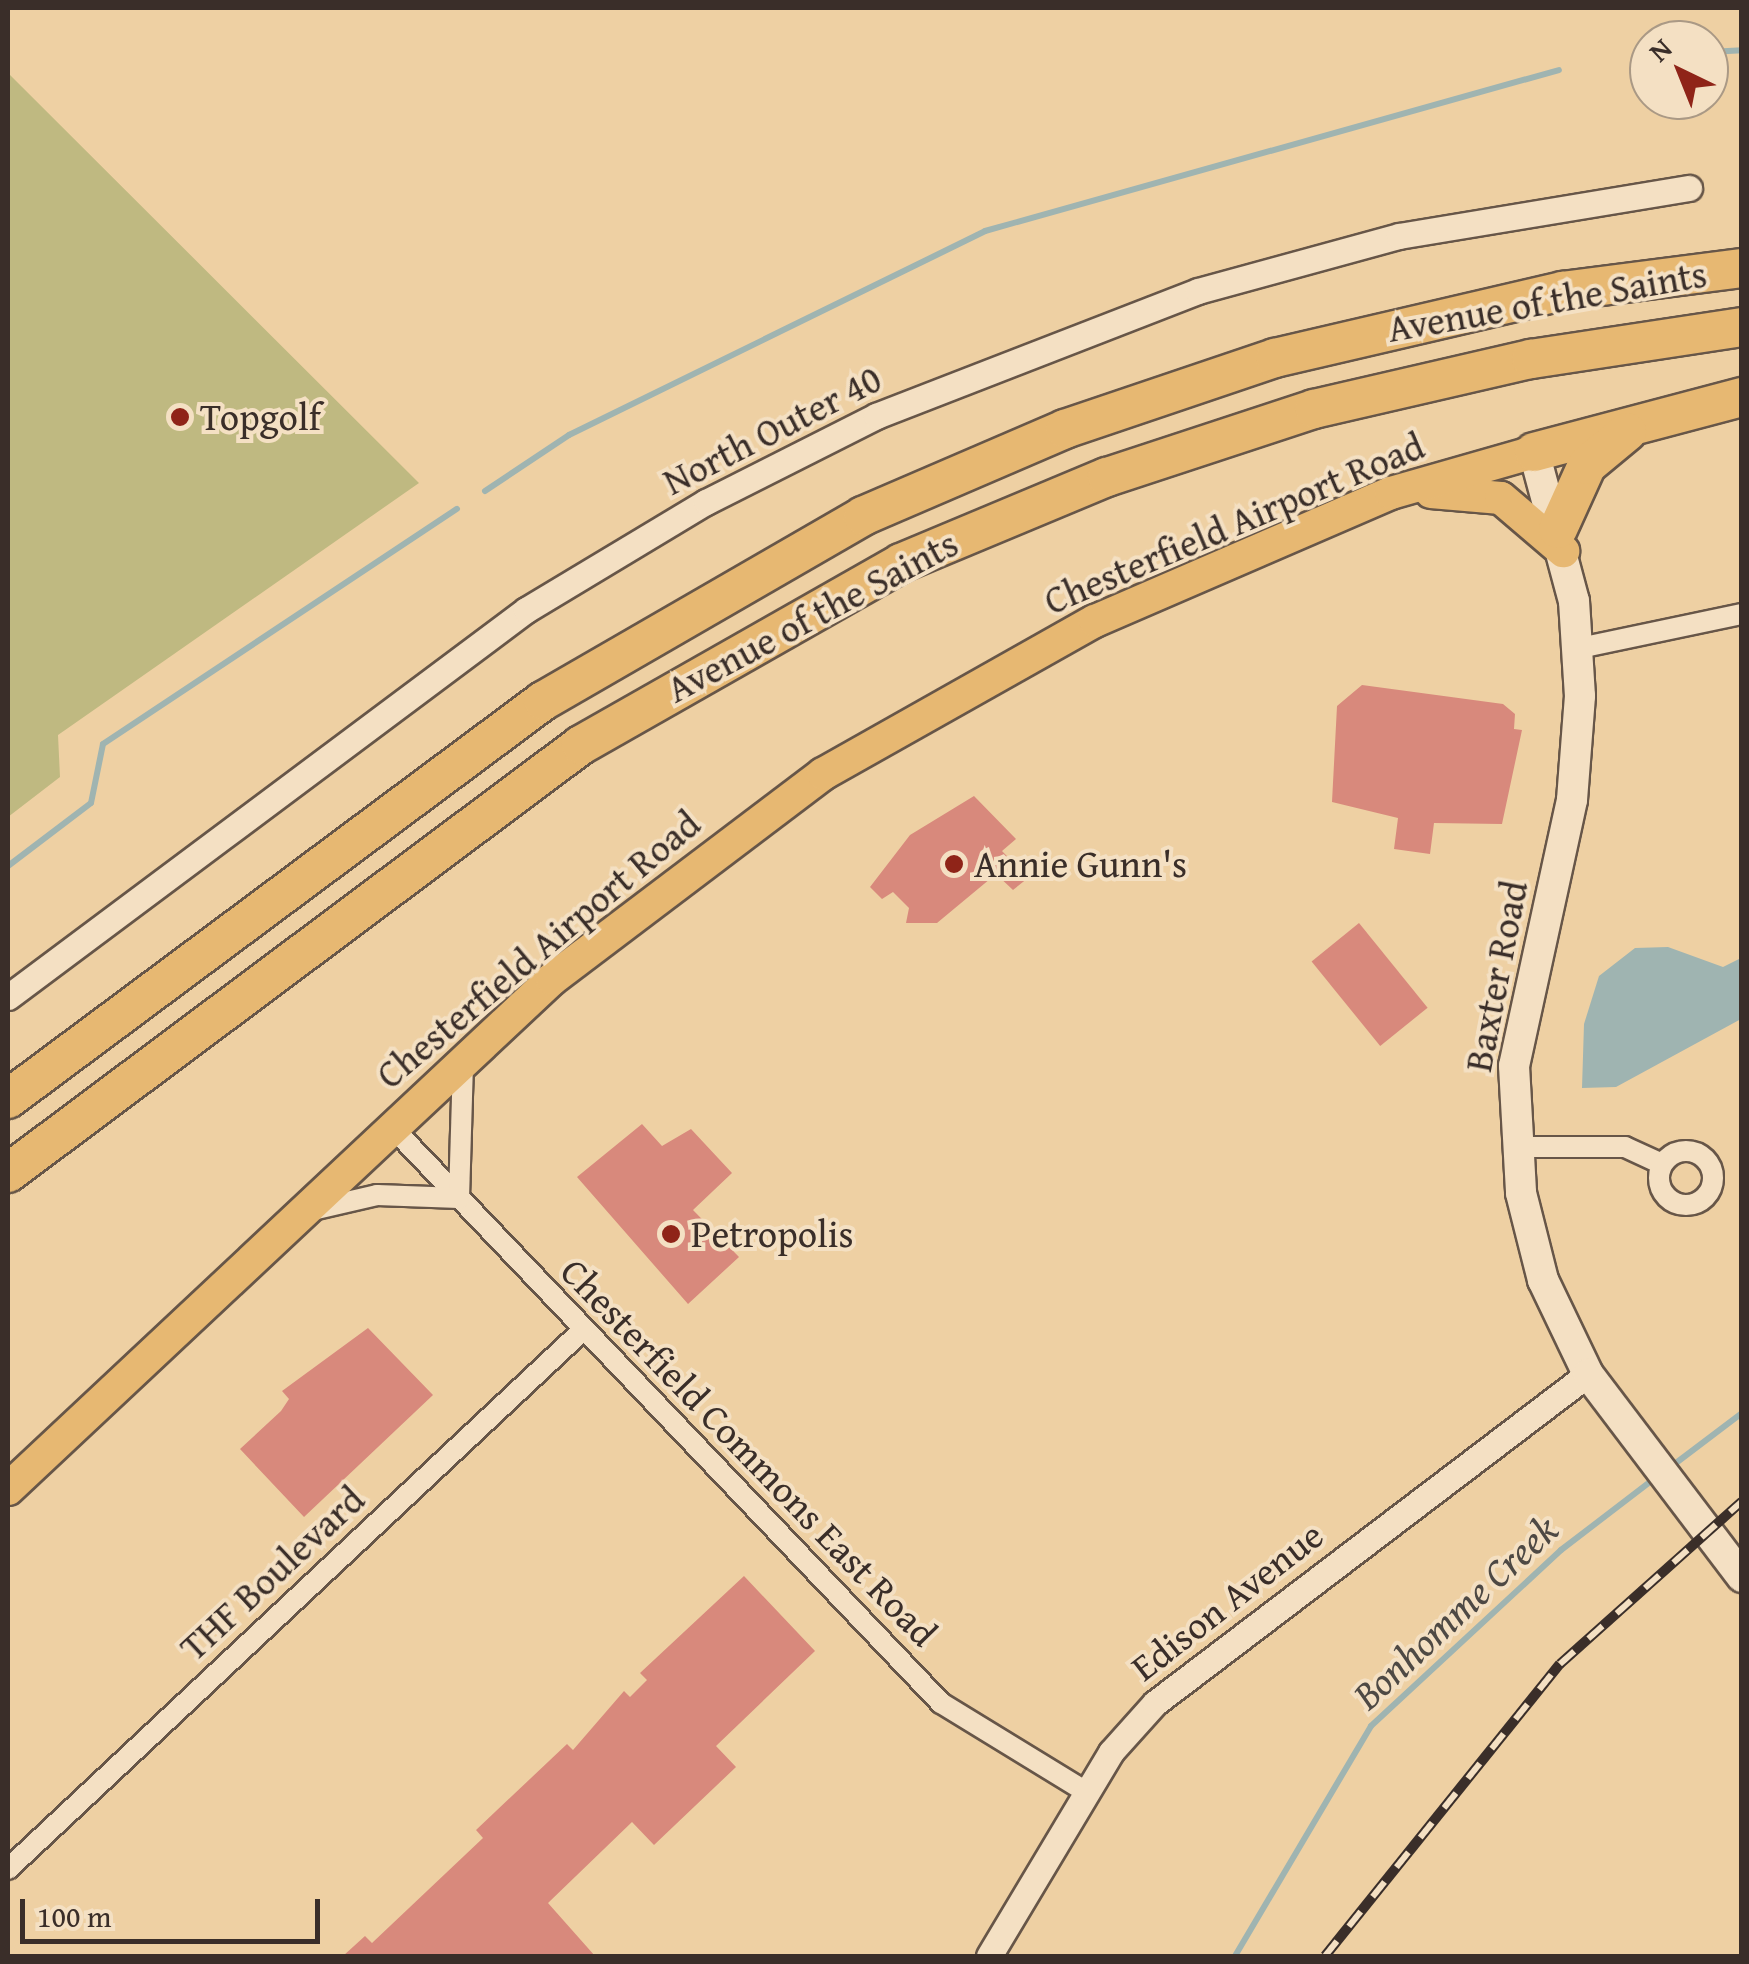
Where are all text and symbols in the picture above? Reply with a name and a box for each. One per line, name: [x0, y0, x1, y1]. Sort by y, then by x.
north arrow: [1629, 20, 1729, 120]
text: N: [1639, 28, 1680, 71]
street label: Avenue of the Saints: [1384, 250, 1710, 352]
street label: North Outer 40: [655, 356, 889, 504]
place label: Topgolf: [200, 394, 321, 440]
marker: Topgolf: [169, 406, 191, 428]
street label: Chesterfield Airport Road: [1037, 422, 1431, 624]
street label: Avenue of the Saints: [659, 520, 965, 712]
street label: Chesterfield Airport Road: [367, 800, 709, 1098]
place label: Annie Gunn's: [974, 841, 1187, 887]
marker: Annie Gunn's: [943, 853, 965, 875]
street label: Baxter Road: [1455, 877, 1537, 1075]
place label: Petropolis: [691, 1211, 853, 1257]
marker: Petropolis: [660, 1223, 682, 1245]
street label: Chesterfield Commons East Road: [551, 1249, 947, 1655]
street label: THF Boulevard: [170, 1476, 374, 1670]
water label: Bonhomme Creek: [1343, 1505, 1567, 1719]
street label: Edison Avenue: [1122, 1512, 1332, 1690]
scale bar: [25, 1879, 325, 1941]
text: 100 m: [37, 1894, 111, 1938]

